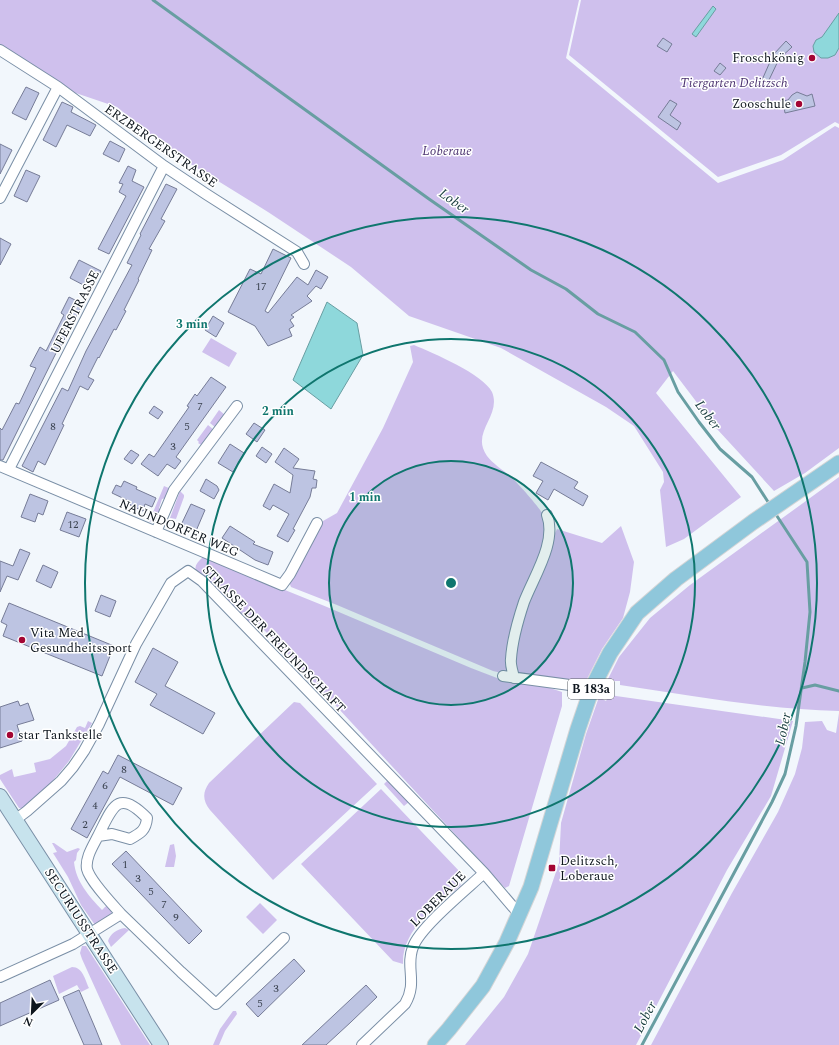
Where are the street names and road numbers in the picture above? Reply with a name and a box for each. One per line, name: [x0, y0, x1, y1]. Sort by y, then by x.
street label: ERZBERGERSTRASSE: [100, 99, 222, 193]
street label: UFERSTRASSE: [45, 267, 105, 357]
street label: NAUNDORFER WEG: [116, 494, 242, 562]
street label: STRASSE DER FREUNDSCHAFT: [198, 560, 351, 718]
road number: B 183a: [568, 679, 614, 699]
street label: SECURIUSSTRASSE: [39, 864, 123, 978]
street label: LOBERAUE: [405, 866, 471, 932]

